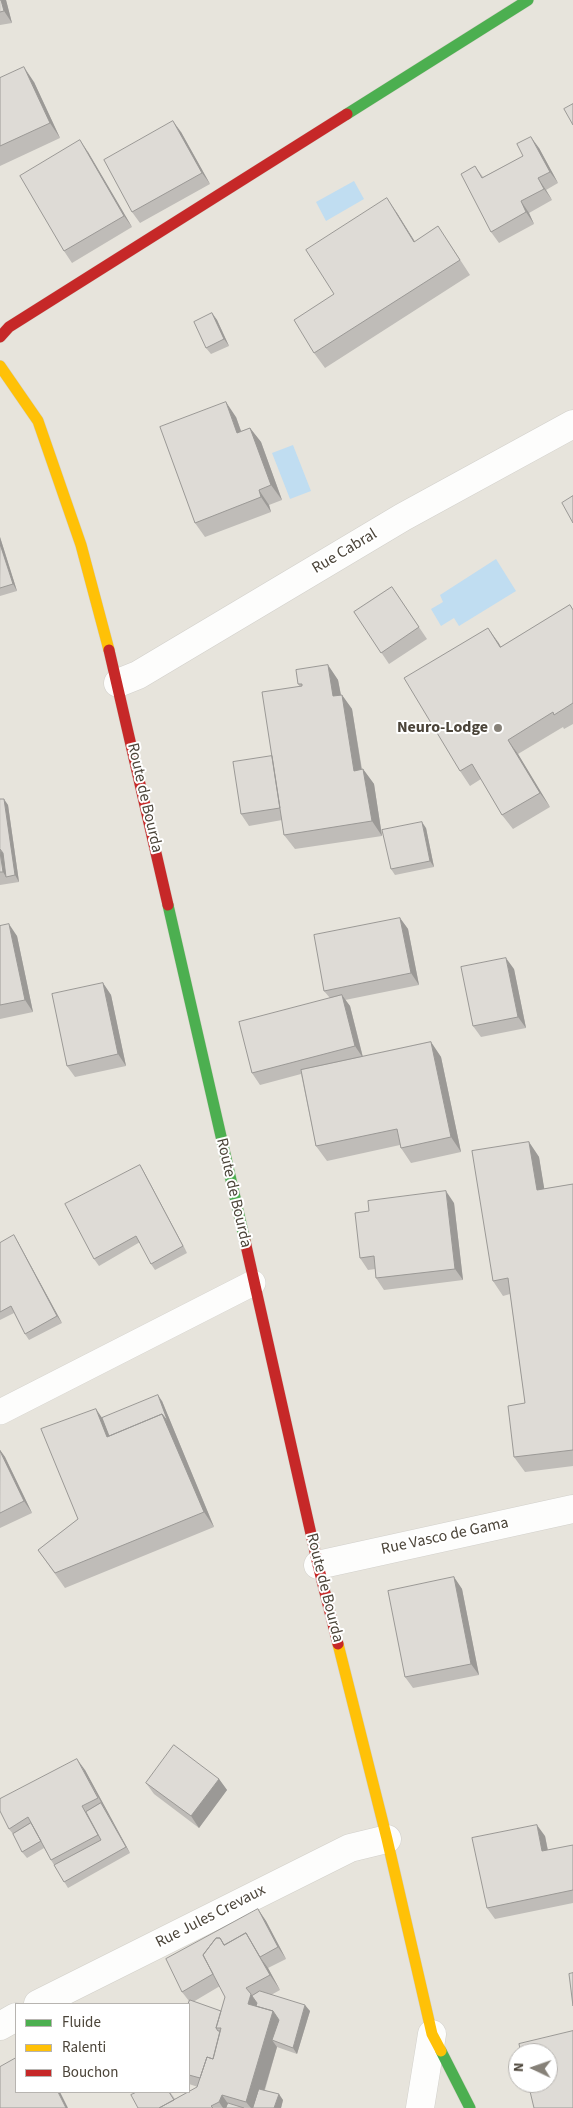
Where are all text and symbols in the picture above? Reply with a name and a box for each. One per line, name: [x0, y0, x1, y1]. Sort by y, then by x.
street label: Rue Cabral: [309, 525, 381, 579]
place label: Neuro-Lodge: [397, 718, 488, 738]
marker: Neuro-Lodge: [492, 722, 504, 734]
street label: Route de Bourda: [122, 741, 166, 855]
street label: Route de Bourda: [211, 1136, 255, 1250]
street label: Rue Vasco de Gama: [380, 1514, 510, 1560]
street label: Route de Bourda: [301, 1531, 347, 1645]
street label: Rue Jules Crevaux: [153, 1881, 269, 1953]
legend: [15, 2003, 190, 2093]
text: Fluide: [62, 2012, 101, 2033]
text: Ralenti: [62, 2037, 106, 2058]
north arrow: [508, 2043, 558, 2093]
text: Bouchon: [62, 2062, 118, 2083]
text: N: [509, 2062, 529, 2072]

